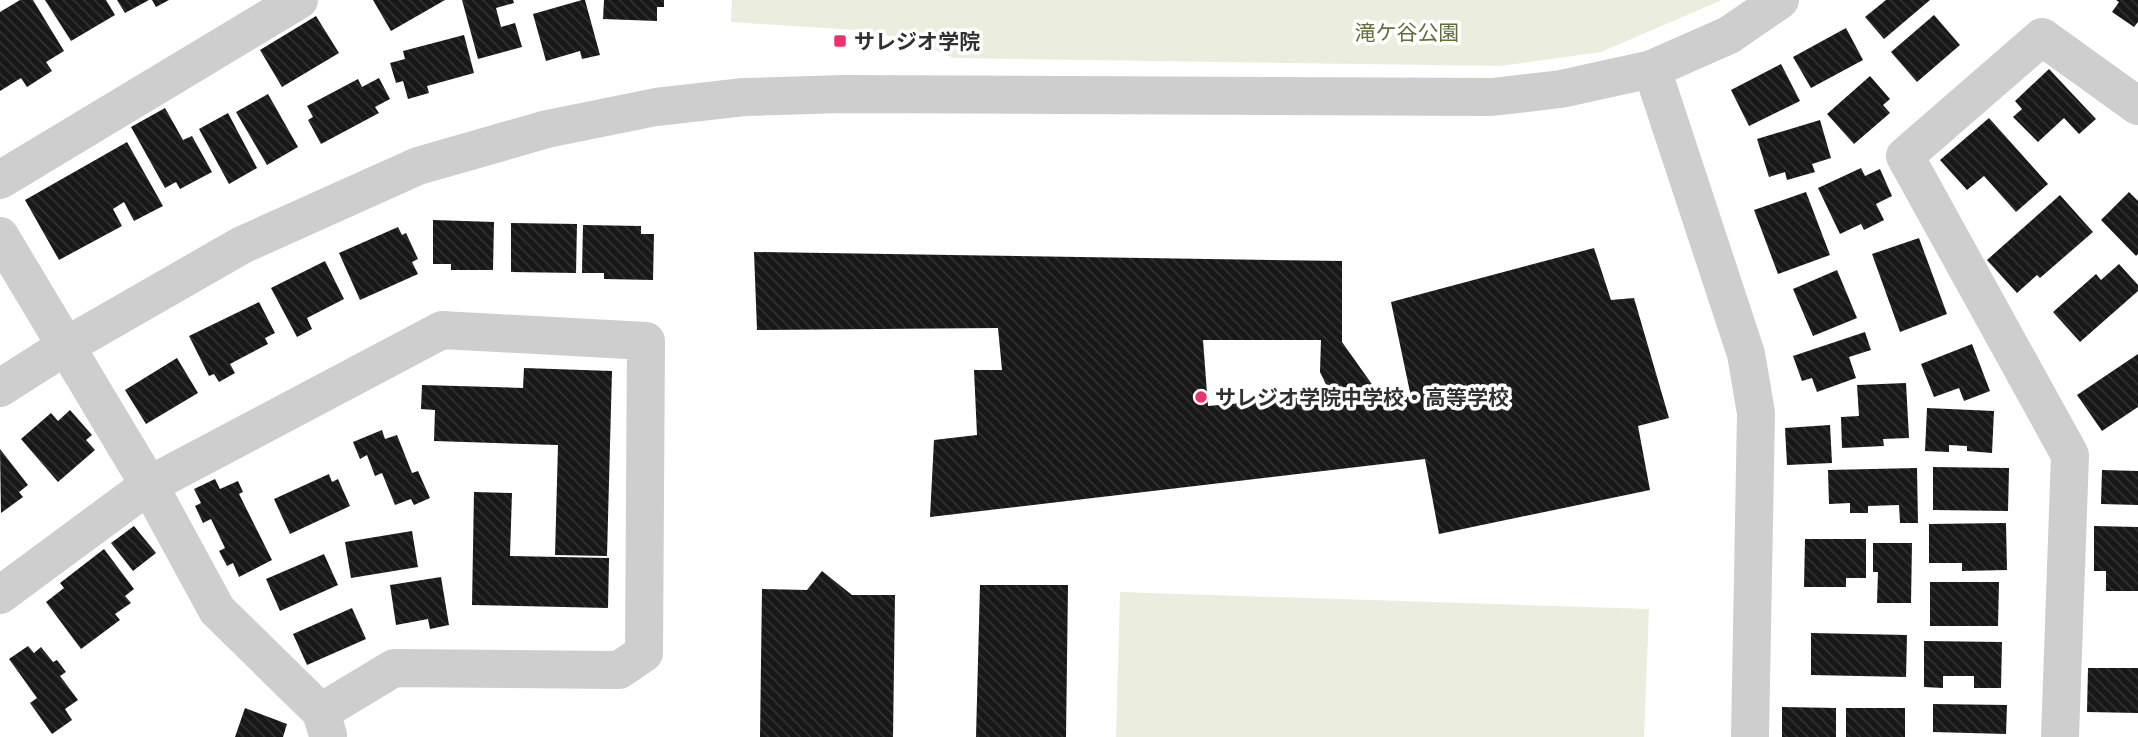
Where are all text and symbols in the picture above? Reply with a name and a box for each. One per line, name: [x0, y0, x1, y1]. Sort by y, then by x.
park label: 滝ケ谷公園: [1355, 18, 1460, 46]
place label: サレジオ学院: [854, 27, 980, 55]
marker: サレジオ学院: [832, 33, 848, 49]
place label: サレジオ学院中学校・高等学校: [1215, 383, 1509, 411]
marker: サレジオ学院中学校・高等学校: [1193, 389, 1209, 405]

